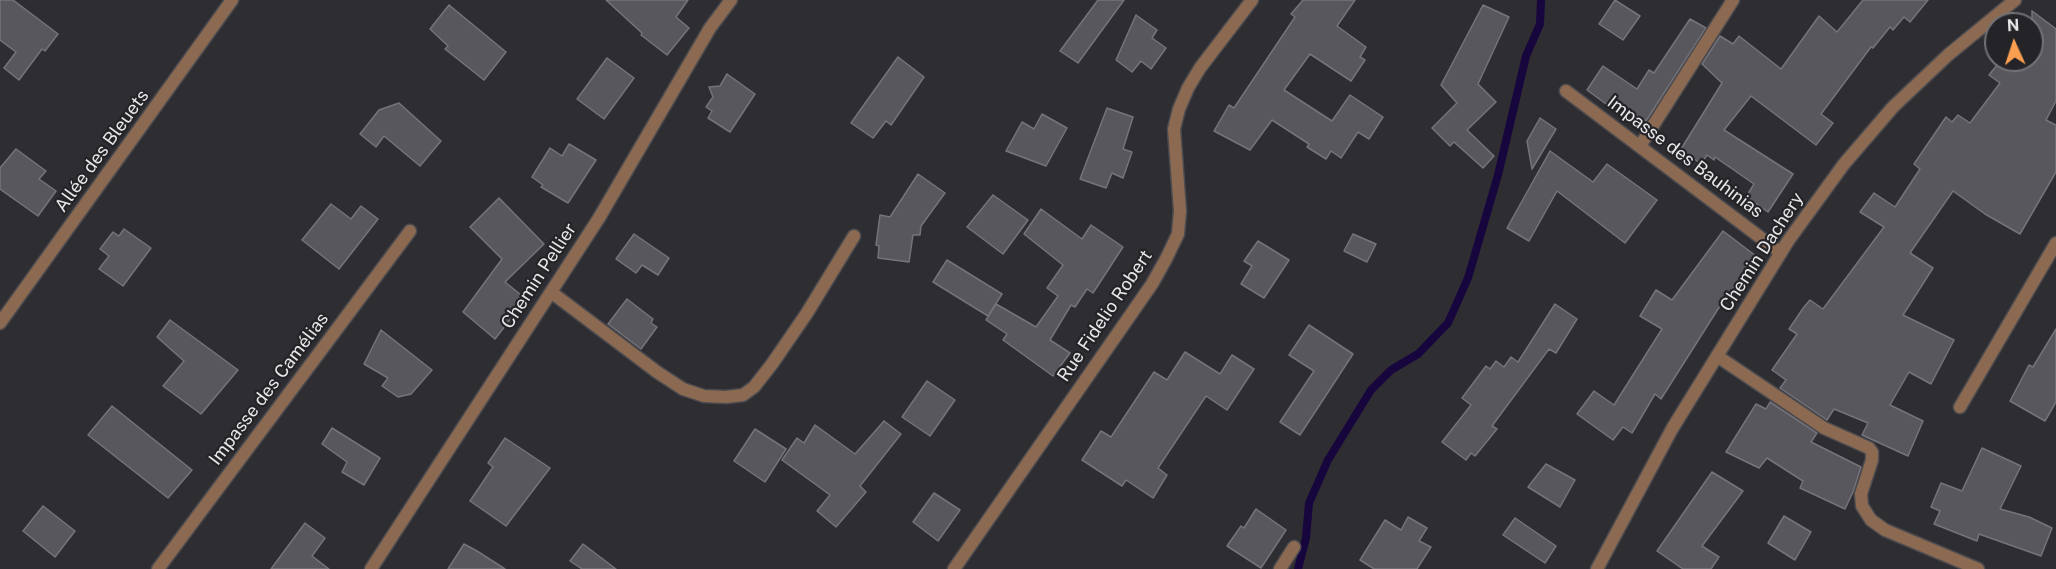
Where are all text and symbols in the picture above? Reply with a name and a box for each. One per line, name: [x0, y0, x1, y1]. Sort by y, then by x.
north arrow: [1984, 12, 2044, 72]
text: N: [2006, 16, 2020, 35]
street label: Allée des Bleuets: [50, 86, 154, 216]
street label: Impasse des Bauhinias: [1603, 91, 1767, 223]
street label: Chemin Dachery: [1716, 188, 1808, 316]
street label: Chemin Pellier: [497, 219, 581, 333]
street label: Rue Fidelio Robert: [1053, 246, 1157, 386]
street label: Impasse des Camélias: [205, 309, 333, 469]

